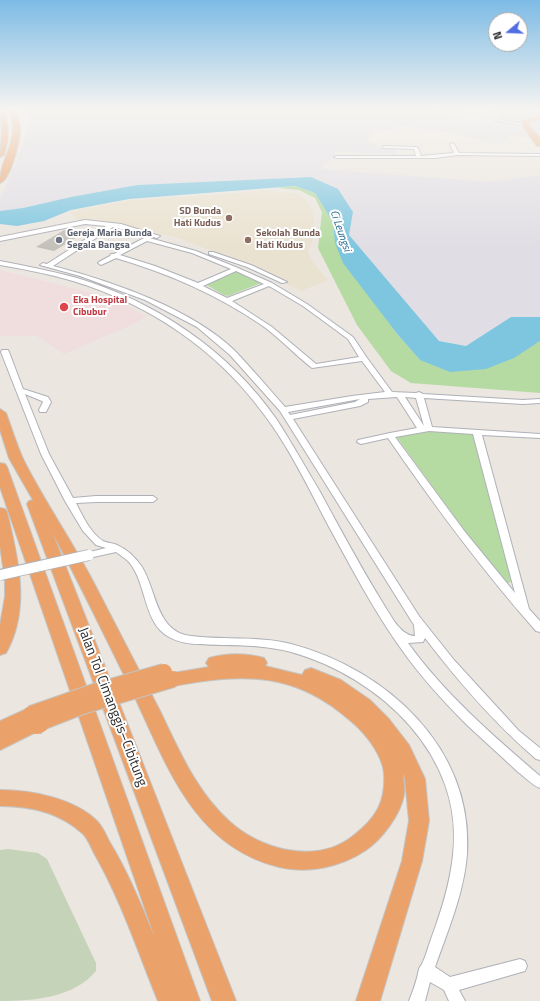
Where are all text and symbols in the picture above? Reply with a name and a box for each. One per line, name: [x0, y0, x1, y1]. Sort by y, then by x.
north arrow: [488, 12, 528, 52]
text: N: [489, 29, 506, 42]
place label: SD Bunda Hati Kudus: [174, 206, 221, 230]
water label: Ci Leungsi: [327, 209, 353, 253]
marker: SD Bunda Hati Kudus: [224, 213, 234, 223]
place label: Gereja Maria Bunda Segala Bangsa: [67, 228, 152, 252]
place label: Sekolah Bunda Hati Kudus: [256, 228, 320, 252]
marker: Gereja Maria Bunda Segala Bangsa: [54, 235, 64, 245]
marker: Sekolah Bunda Hati Kudus: [243, 235, 253, 245]
place label: Eka Hospital Cibubur: [73, 295, 127, 318]
marker: Eka Hospital Cibubur: [58, 301, 70, 313]
street label: Jalan Tol Cimanggis–Cibitung: [74, 625, 150, 789]

